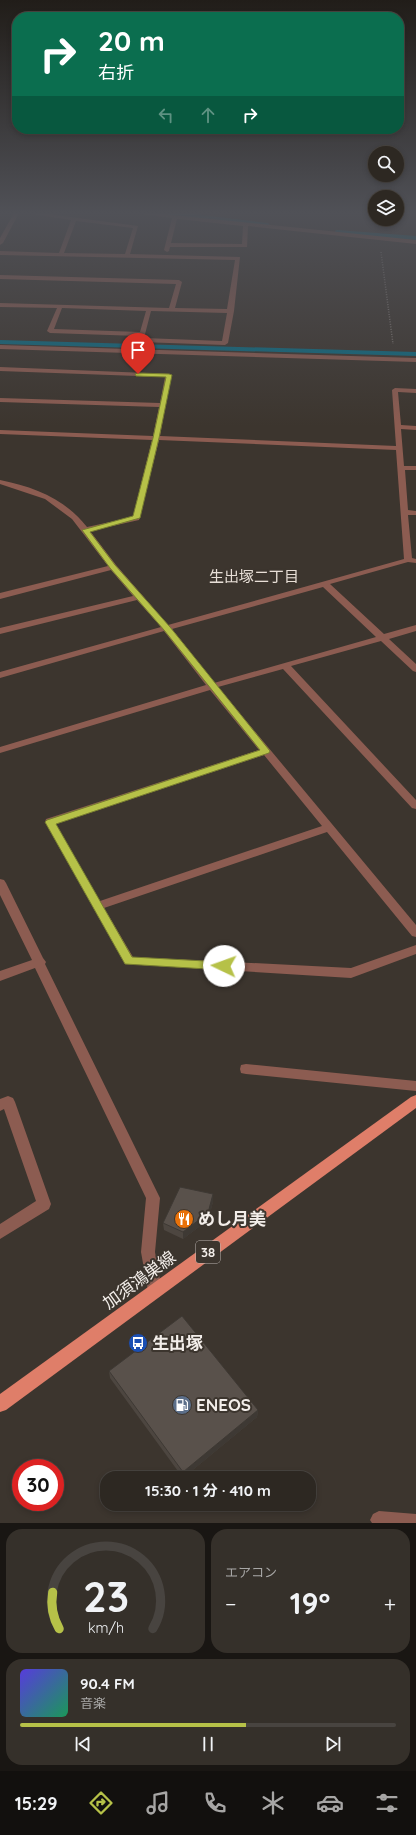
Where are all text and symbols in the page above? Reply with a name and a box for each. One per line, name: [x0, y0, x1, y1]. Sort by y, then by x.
text: 20 m: [98, 23, 165, 58]
icon: right: [32, 28, 84, 80]
text: 右折: [98, 61, 134, 84]
icon: left: [155, 104, 177, 126]
icon: ahead: [197, 104, 219, 126]
icon: right: [239, 104, 261, 126]
map controls: [368, 146, 404, 226]
button: search: [368, 146, 404, 182]
button: layers: [368, 190, 404, 226]
pin: [121, 333, 155, 374]
icon: arrive: [127, 339, 149, 361]
district label: 生出塚二丁目: [209, 567, 299, 586]
position arrow: [203, 945, 245, 987]
restaurant icon: めし月美: [173, 1208, 195, 1230]
place label: めし月美: [198, 1208, 266, 1229]
road number: 38: [196, 1241, 220, 1263]
street label: 加須鴻巣線: [98, 1246, 179, 1313]
bus stop icon: 生出塚: [127, 1332, 149, 1354]
place label: 生出塚: [152, 1332, 203, 1353]
fuel station icon: ENEOS: [171, 1394, 193, 1416]
place label: ENEOS: [196, 1394, 251, 1415]
speed limit sign: 30: [12, 1459, 64, 1511]
text: 15:30 · 1 分 · 410 m: [145, 1481, 271, 1500]
text: エアコン: [225, 1564, 277, 1580]
text: 23: [82, 1570, 129, 1622]
text: 19°: [290, 1584, 330, 1622]
text: −: [225, 1590, 236, 1618]
text: +: [384, 1590, 396, 1618]
text: km/h: [87, 1619, 124, 1637]
text: 90.4 FM: [80, 1674, 135, 1693]
text: 音楽: [80, 1695, 106, 1711]
icon: previous: [72, 1733, 94, 1755]
icon: pause: [197, 1733, 219, 1755]
icon: next: [322, 1733, 344, 1755]
icon: directions: [87, 1789, 115, 1817]
icon: music: [144, 1789, 172, 1817]
icon: phone: [201, 1789, 229, 1817]
icon: climate: [259, 1789, 287, 1817]
icon: car: [316, 1789, 344, 1817]
icon: filters: [373, 1789, 401, 1817]
text: 15:29: [15, 1792, 57, 1815]

